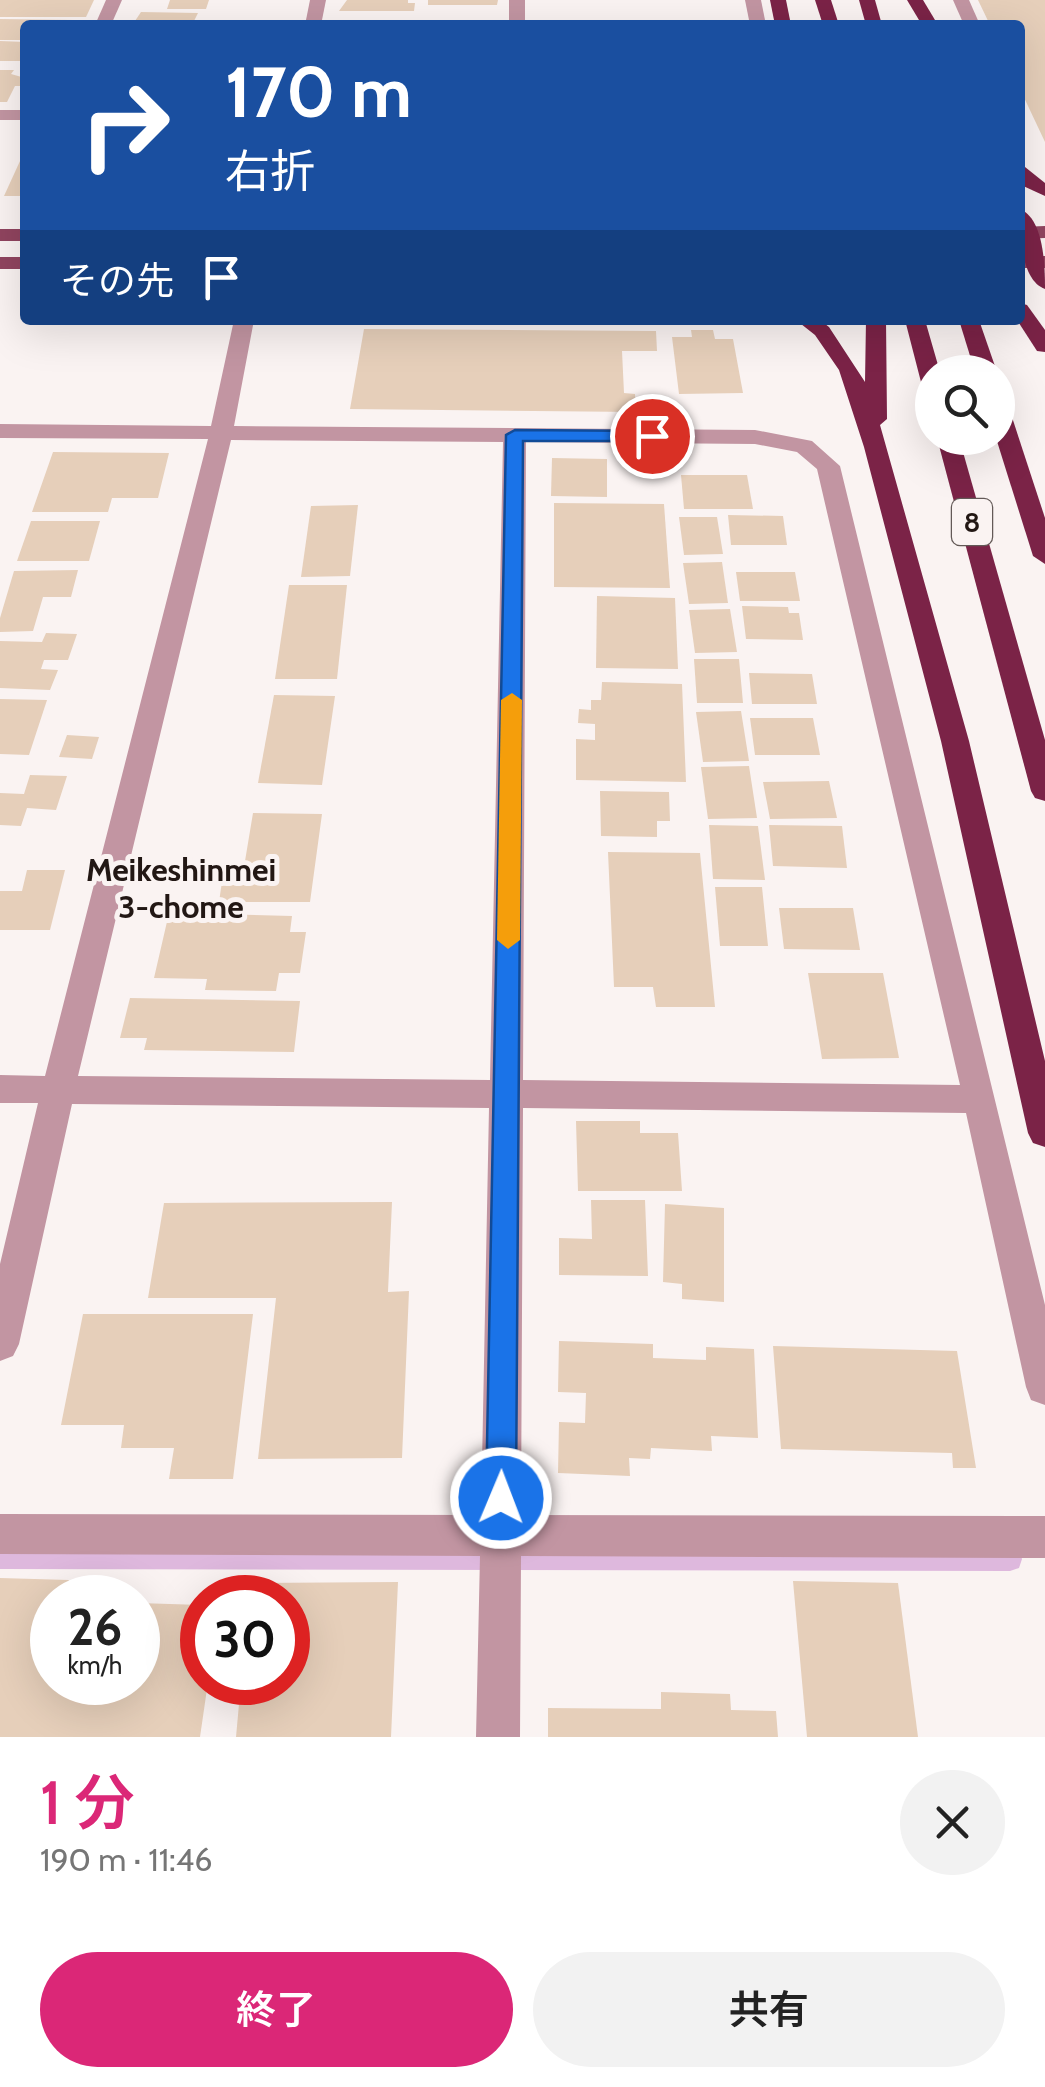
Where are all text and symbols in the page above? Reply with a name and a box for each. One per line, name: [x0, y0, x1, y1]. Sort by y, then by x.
text: 170 m: [225, 49, 412, 135]
icon: right: [60, 60, 190, 190]
text: 右折: [225, 144, 315, 198]
icon: arrive: [194, 250, 249, 305]
text: その先: [60, 257, 174, 304]
map controls: [915, 355, 1015, 455]
button: search: [915, 355, 1015, 455]
pin: [610, 394, 695, 479]
icon: arrive: [625, 409, 680, 464]
road number: 8: [952, 499, 992, 545]
district label: Meikeshinmei 3-chome: [86, 850, 276, 926]
position arrow: [449, 1446, 553, 1550]
speed limit sign: 30: [180, 1575, 310, 1705]
text: 26: [68, 1597, 122, 1658]
text: km/h: [68, 1650, 122, 1680]
text: 1 分: [40, 1766, 135, 1839]
button: close: [900, 1770, 1005, 1875]
text: 190 m · 11:46: [40, 1840, 212, 1879]
button: 終了: [40, 1952, 513, 2067]
button: 共有: [533, 1952, 1005, 2067]

